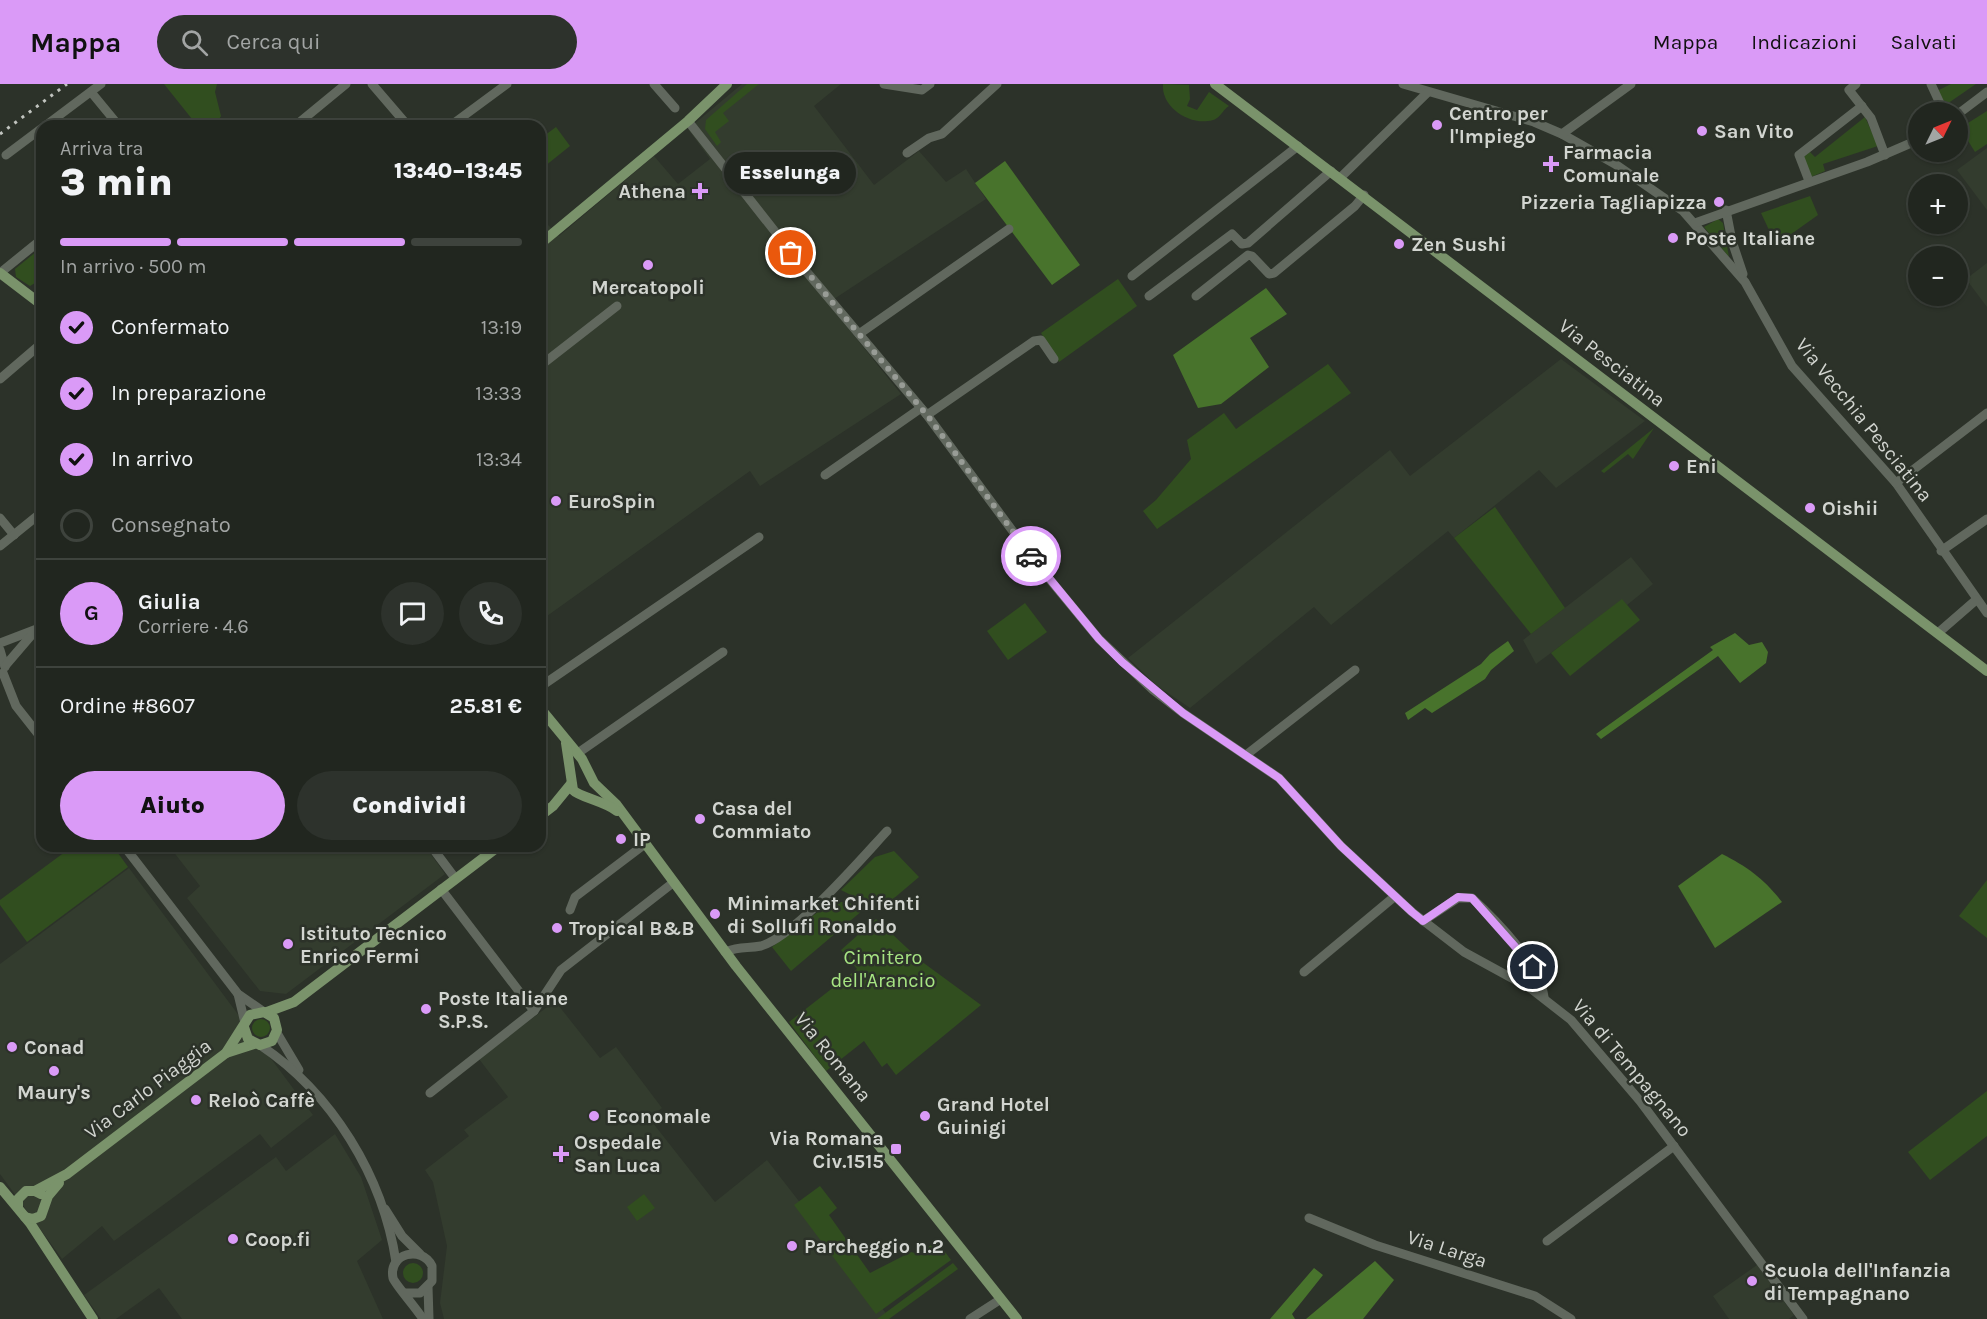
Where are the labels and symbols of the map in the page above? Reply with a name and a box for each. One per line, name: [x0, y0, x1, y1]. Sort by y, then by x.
place label: Centro per l'Impiego: [1449, 102, 1548, 148]
north arrow: [1908, 102, 1968, 162]
marker: Centro per l'Impiego: [1430, 118, 1444, 132]
place label: San Vito: [1714, 120, 1794, 143]
marker: San Vito: [1695, 124, 1709, 138]
place label: Farmacia Comunale: [1563, 141, 1659, 187]
callout: Esselunga: [725, 151, 857, 193]
marker: Farmacia Comunale: [1544, 157, 1558, 171]
place label: Athena: [618, 180, 686, 203]
marker: Athena: [691, 182, 709, 200]
place label: Pizzeria Tagliapizza: [1521, 191, 1707, 214]
marker: Pizzeria Tagliapizza: [1712, 195, 1726, 209]
pin: [765, 227, 816, 278]
place label: Poste Italiane: [1685, 227, 1815, 250]
marker: Poste Italiane: [1666, 231, 1680, 245]
place label: Zen Sushi: [1411, 233, 1507, 256]
marker: Zen Sushi: [1392, 237, 1406, 251]
marker: Mercatopoli: [641, 258, 655, 272]
place label: Mercatopoli: [591, 276, 705, 299]
street label: Via Pesciatina: [1554, 314, 1670, 412]
street label: Via Vecchia Pesciatina: [1791, 333, 1937, 507]
place label: Eni: [1686, 455, 1717, 478]
marker: Eni: [1667, 459, 1681, 473]
place label: EuroSpin: [568, 490, 655, 513]
marker: EuroSpin: [549, 494, 563, 508]
place label: Oishii: [1822, 497, 1878, 520]
marker: Oishii: [1803, 501, 1817, 515]
courier: [1001, 526, 1061, 586]
place label: Casa del Commiato: [712, 797, 811, 843]
marker: Casa del Commiato: [693, 812, 707, 826]
place label: IP: [633, 828, 651, 851]
marker: IP: [614, 832, 628, 846]
place label: Minimarket Chifenti di Sollufi Ronaldo: [727, 892, 921, 938]
marker: Minimarket Chifenti di Sollufi Ronaldo: [708, 907, 722, 921]
place label: Tropical B&B: [569, 917, 695, 940]
marker: Tropical B&B: [550, 921, 564, 935]
place label: Istituto Tecnico Enrico Fermi: [300, 922, 447, 968]
marker: Istituto Tecnico Enrico Fermi: [281, 937, 295, 951]
pin: [1507, 941, 1558, 992]
park label: Cimitero dell'Arancio: [830, 946, 936, 992]
place label: Poste Italiane S.P.S.: [438, 987, 568, 1033]
street label: Via di Tempagnano: [1568, 994, 1696, 1142]
marker: Poste Italiane S.P.S.: [419, 1002, 433, 1016]
street label: Via Romana: [790, 1007, 876, 1107]
street label: Via Carlo Piaggia: [80, 1034, 216, 1144]
place label: Conad: [24, 1036, 84, 1059]
marker: Conad: [5, 1040, 19, 1054]
marker: Maury's: [47, 1064, 61, 1078]
place label: Maury's: [17, 1081, 91, 1104]
place label: Reloò Caffè: [208, 1089, 315, 1112]
marker: Reloò Caffè: [189, 1093, 203, 1107]
place label: Grand Hotel Guinigi: [937, 1093, 1050, 1139]
place label: Economale: [606, 1105, 711, 1128]
marker: Economale: [587, 1109, 601, 1123]
marker: Grand Hotel Guinigi: [918, 1109, 932, 1123]
place label: Via Romana Civ.1515: [770, 1127, 884, 1173]
place label: Ospedale San Luca: [574, 1131, 662, 1177]
marker: Via Romana Civ.1515: [889, 1142, 903, 1156]
marker: Ospedale San Luca: [552, 1145, 570, 1163]
street label: Via Larga: [1404, 1225, 1490, 1273]
place label: Coop.fi: [245, 1228, 311, 1251]
marker: Coop.fi: [226, 1232, 240, 1246]
place label: Parcheggio n.2: [804, 1235, 944, 1258]
marker: Parcheggio n.2: [785, 1239, 799, 1253]
place label: Scuola dell'Infanzia di Tempagnano: [1764, 1259, 1951, 1305]
marker: Scuola dell'Infanzia di Tempagnano: [1745, 1274, 1759, 1288]

